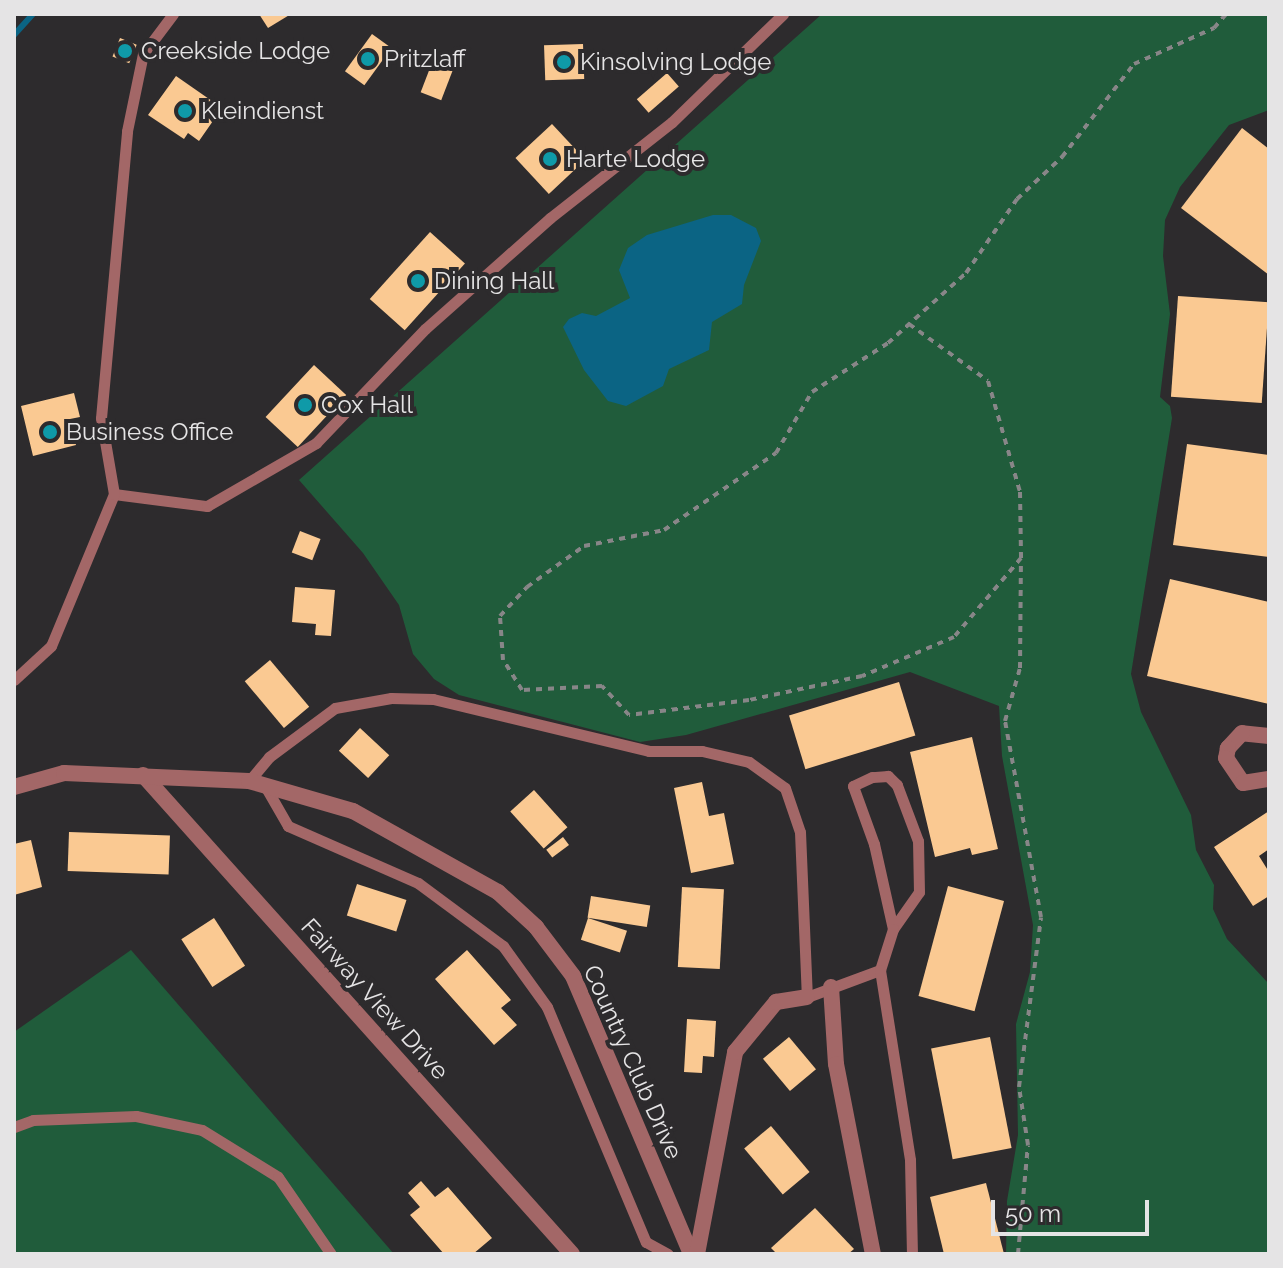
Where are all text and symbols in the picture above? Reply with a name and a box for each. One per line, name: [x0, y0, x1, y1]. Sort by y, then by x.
place label: Creekside Lodge: [141, 37, 330, 65]
marker: Creekside Lodge: [116, 42, 134, 60]
place label: Pritzlaff: [384, 45, 466, 73]
place label: Kinsolving Lodge: [580, 48, 771, 76]
marker: Pritzlaff: [359, 50, 377, 68]
marker: Kinsolving Lodge: [555, 53, 573, 71]
place label: Kleindienst: [201, 97, 324, 125]
marker: Kleindienst: [176, 102, 194, 120]
place label: Harte Lodge: [566, 145, 705, 173]
marker: Harte Lodge: [541, 150, 559, 168]
place label: Dining Hall: [434, 267, 554, 295]
marker: Dining Hall: [409, 272, 427, 290]
place label: Cox Hall: [321, 391, 413, 419]
marker: Cox Hall: [296, 396, 314, 414]
place label: Business Office: [66, 418, 233, 446]
marker: Business Office: [41, 423, 59, 441]
street label: Fairway View Drive: [295, 912, 455, 1086]
street label: Country Club Drive: [577, 960, 689, 1164]
scale bar: [995, 1184, 1153, 1234]
text: 50 m: [1005, 1199, 1061, 1228]

